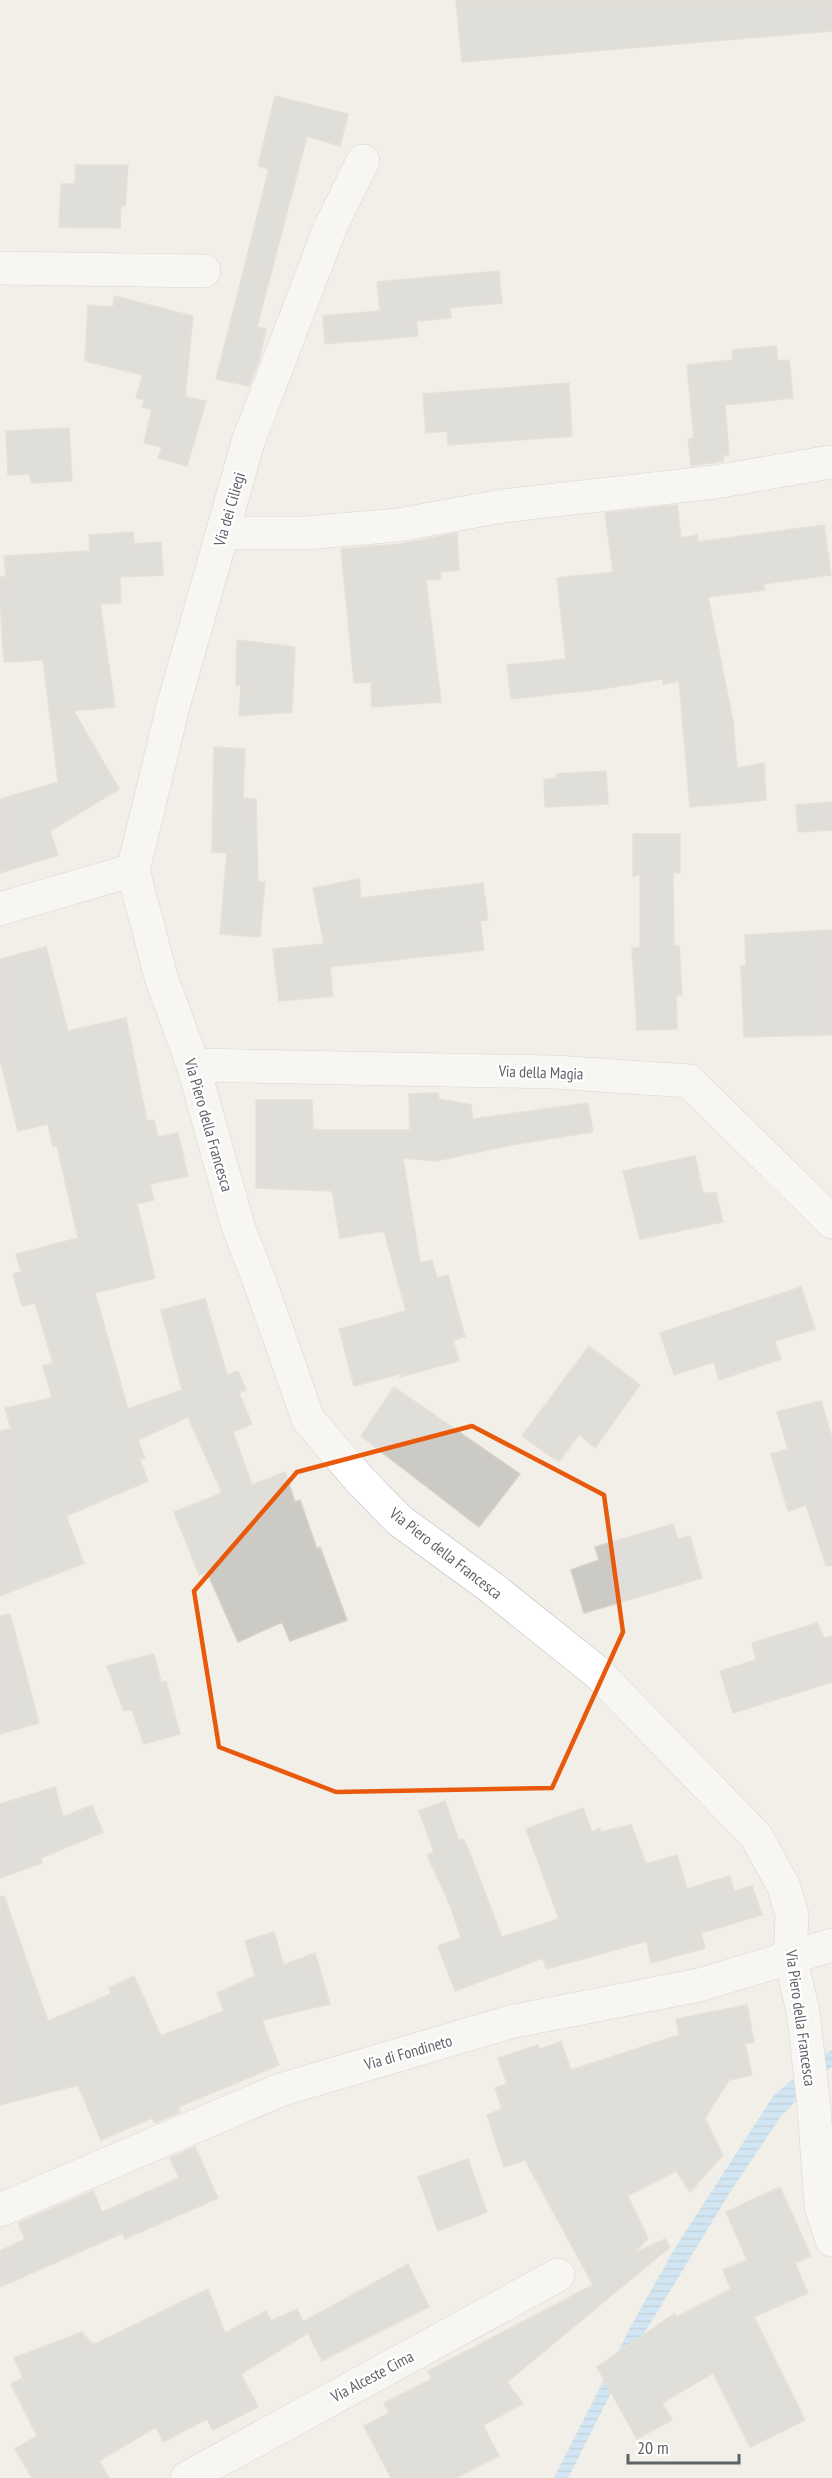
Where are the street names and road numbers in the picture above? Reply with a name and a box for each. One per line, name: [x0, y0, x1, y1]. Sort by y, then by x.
street label: Via dei Ciliegi: [209, 470, 249, 549]
street label: Via Piero della Francesca: [180, 1055, 238, 1194]
street label: Via della Magia: [497, 1060, 584, 1083]
street label: Via Piero della Francesca: [385, 1502, 506, 1603]
street label: Via Piero della Francesca: [781, 1948, 820, 2087]
street label: Via di Fondineto: [361, 2030, 454, 2074]
street label: Via Alceste Cima: [326, 2346, 417, 2407]

